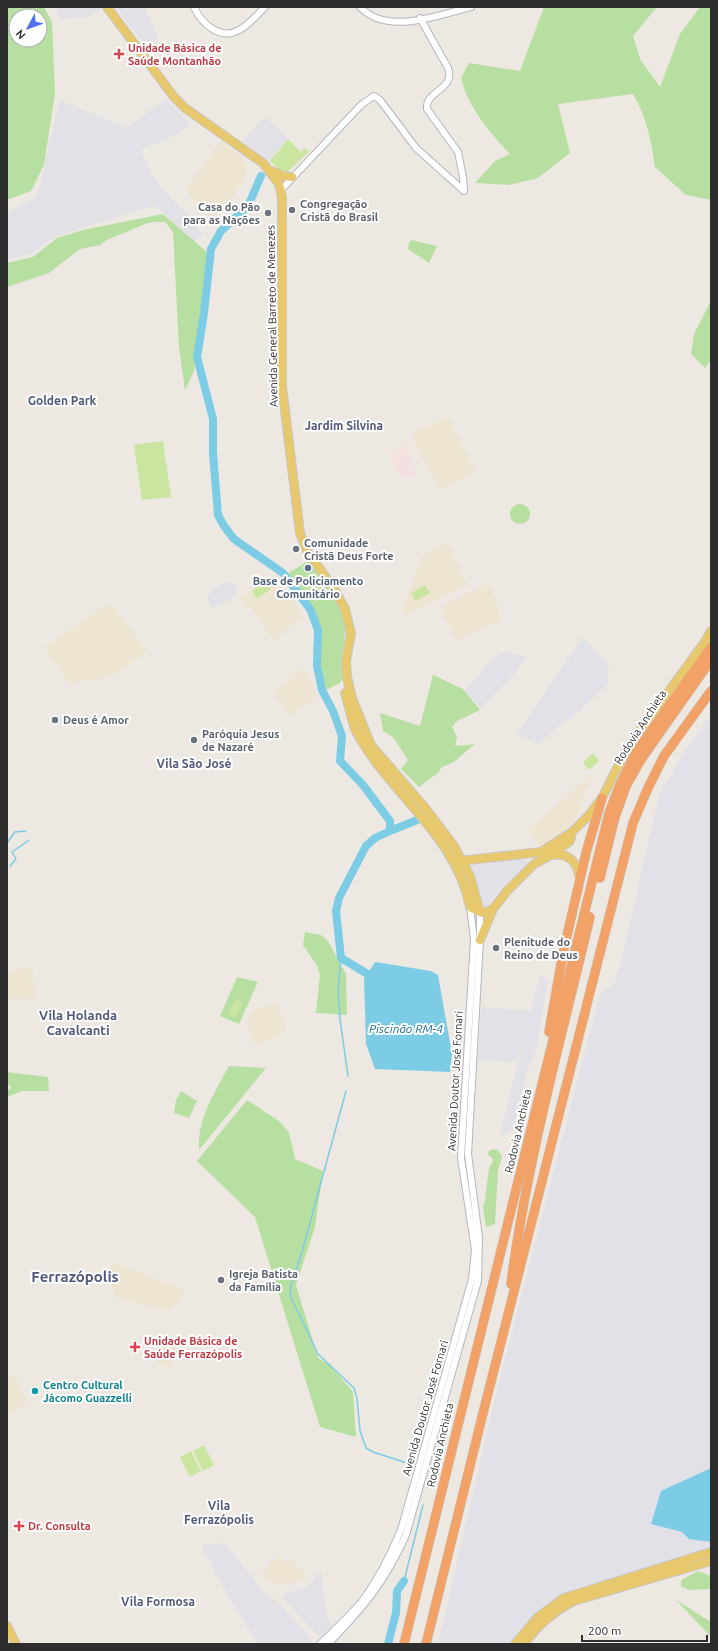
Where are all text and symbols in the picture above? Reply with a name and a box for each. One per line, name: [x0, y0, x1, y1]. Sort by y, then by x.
north arrow: [8, 8, 48, 48]
text: N: [13, 28, 28, 42]
place label: Unidade Básica de Saúde Montanhão: [128, 42, 222, 67]
marker: Unidade Básica de Saúde Montanhão: [113, 48, 125, 60]
place label: Congregação Cristã do Brasil: [300, 198, 379, 223]
place label: Casa do Pão para as Nações: [183, 201, 260, 226]
marker: Congregação Cristã do Brasil: [287, 205, 297, 215]
marker: Casa do Pão para as Nações: [263, 208, 273, 218]
street label: Avenida General Barreto de Menezes: [264, 225, 280, 407]
district label: Golden Park: [28, 394, 97, 407]
district label: Jardim Silvina: [305, 419, 383, 432]
place label: Comunidade Cristã Deus Forte: [304, 537, 394, 562]
marker: Comunidade Cristã Deus Forte: [291, 544, 301, 554]
marker: Base de Policiamento Comunitário: [303, 563, 313, 573]
place label: Base de Policiamento Comunitário: [253, 575, 364, 600]
street label: Rodovia Anchieta: [612, 688, 668, 766]
place label: Deus é Amor: [63, 714, 129, 726]
marker: Deus é Amor: [50, 715, 60, 725]
place label: Paróquia Jesus de Nazaré: [202, 728, 279, 753]
marker: Paróquia Jesus de Nazaré: [189, 735, 199, 745]
district label: Vila São José: [157, 757, 231, 770]
place label: Plenitude do Reino de Deus: [504, 936, 578, 961]
marker: Plenitude do Reino de Deus: [491, 943, 501, 953]
district label: Vila Holanda Cavalcanti: [39, 1008, 117, 1037]
street label: Avenida Doutor José Fornari: [445, 1011, 465, 1151]
water label: Piscinão RM-4: [369, 1022, 443, 1035]
street label: Rodovia Anchieta: [502, 1088, 534, 1174]
district label: Ferrazópolis: [31, 1268, 119, 1285]
place label: Igreja Batista da Família: [229, 1268, 298, 1293]
marker: Igreja Batista da Família: [216, 1275, 226, 1285]
place label: Unidade Básica de Saúde Ferrazópolis: [144, 1335, 242, 1360]
street label: Avenida Doutor José Fornari: [400, 1339, 450, 1477]
marker: Unidade Básica de Saúde Ferrazópolis: [129, 1341, 141, 1353]
place label: Centro Cultural Jácomo Guazzelli: [43, 1379, 132, 1404]
marker: Centro Cultural Jácomo Guazzelli: [30, 1386, 40, 1396]
street label: Rodovia Anchieta: [424, 1402, 456, 1488]
district label: Vila Ferrazópolis: [184, 1499, 254, 1526]
marker: Dr. Consulta: [13, 1520, 25, 1532]
place label: Dr. Consulta: [28, 1520, 91, 1532]
district label: Vila Formosa: [121, 1595, 195, 1608]
scale bar: [582, 1617, 707, 1643]
text: 200 m: [588, 1624, 621, 1637]

